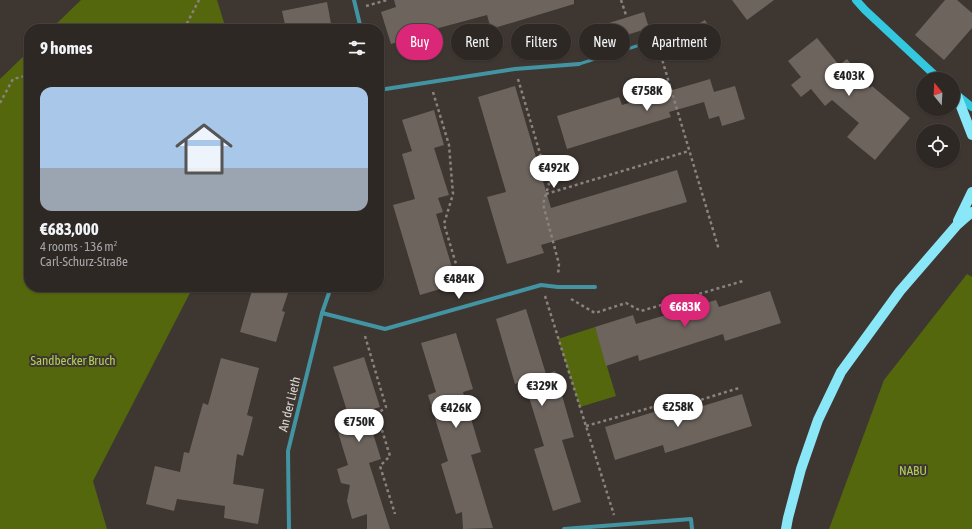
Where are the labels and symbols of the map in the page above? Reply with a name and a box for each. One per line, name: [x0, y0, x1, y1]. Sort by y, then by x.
pin: €403K: [821, 63, 877, 97]
north arrow: [916, 72, 960, 116]
pin: €758K: [619, 78, 675, 112]
pin: €492K: [526, 155, 582, 189]
pin: €484K: [431, 266, 487, 300]
pin: €683K: [657, 294, 713, 328]
park label: Sandbecker Bruch: [30, 353, 116, 368]
pin: €329K: [514, 373, 570, 407]
street label: An der Lieth: [275, 375, 304, 433]
pin: €258K: [650, 394, 706, 428]
pin: €426K: [428, 395, 484, 429]
pin: €750K: [331, 409, 387, 443]
park label: NABU: [899, 463, 927, 478]

